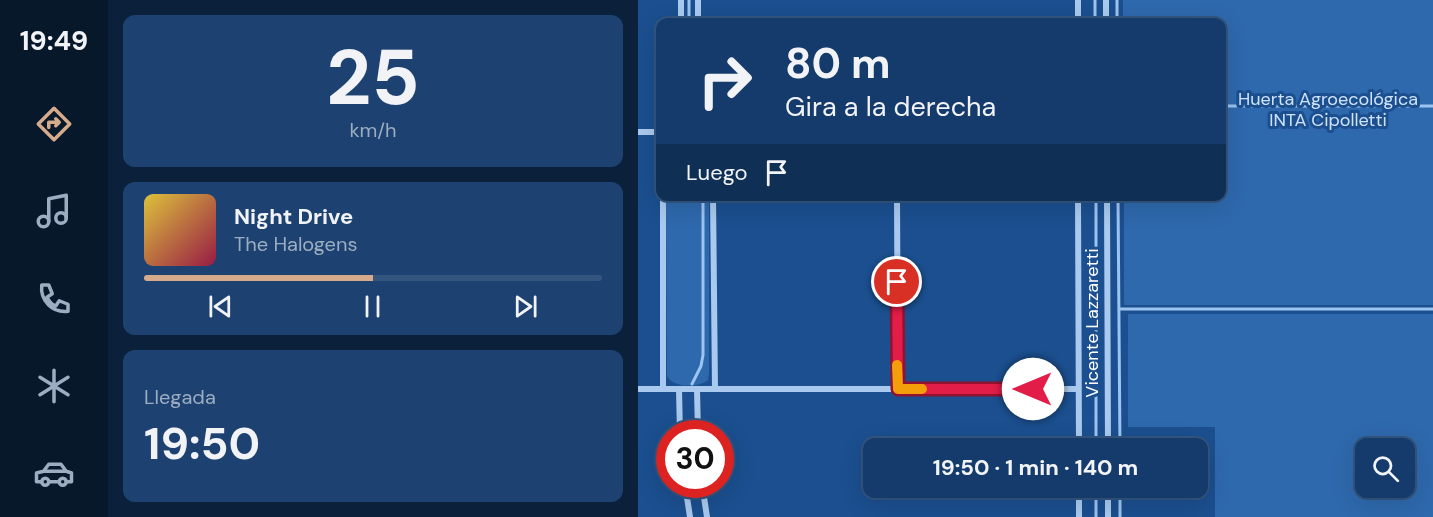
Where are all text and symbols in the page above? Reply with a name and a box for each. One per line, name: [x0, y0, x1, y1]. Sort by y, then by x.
text: 19:49: [20, 23, 88, 58]
text: 25: [326, 27, 420, 128]
text: 80 m: [785, 36, 891, 91]
icon: right: [686, 42, 764, 120]
park label: Huerta Agroecológica INTA Cipolletti: [1238, 87, 1418, 132]
text: Gira a la derecha: [785, 89, 996, 124]
icon: directions: [33, 103, 75, 145]
text: km/h: [349, 117, 397, 143]
icon: arrive: [760, 156, 793, 189]
text: Luego: [686, 158, 748, 187]
icon: music: [33, 190, 75, 232]
text: Night Drive: [234, 202, 353, 231]
text: The Halogens: [234, 231, 357, 257]
street label: Vicente Lazzaretti: [1080, 248, 1104, 398]
pin: [871, 256, 922, 307]
icon: arrive: [880, 265, 913, 298]
icon: phone: [33, 278, 75, 320]
icon: previous: [204, 290, 237, 323]
icon: pause: [356, 290, 389, 323]
icon: next: [509, 290, 542, 323]
position arrow: [1001, 357, 1065, 421]
icon: climate: [33, 365, 75, 407]
text: Llegada: [144, 384, 216, 410]
text: 19:50: [144, 414, 260, 473]
speed limit sign: 30: [656, 420, 734, 498]
map controls: [1355, 438, 1415, 498]
button: search: [1355, 438, 1415, 498]
icon: car: [33, 452, 75, 494]
text: 19:50 · 1 min · 140 m: [933, 453, 1138, 482]

